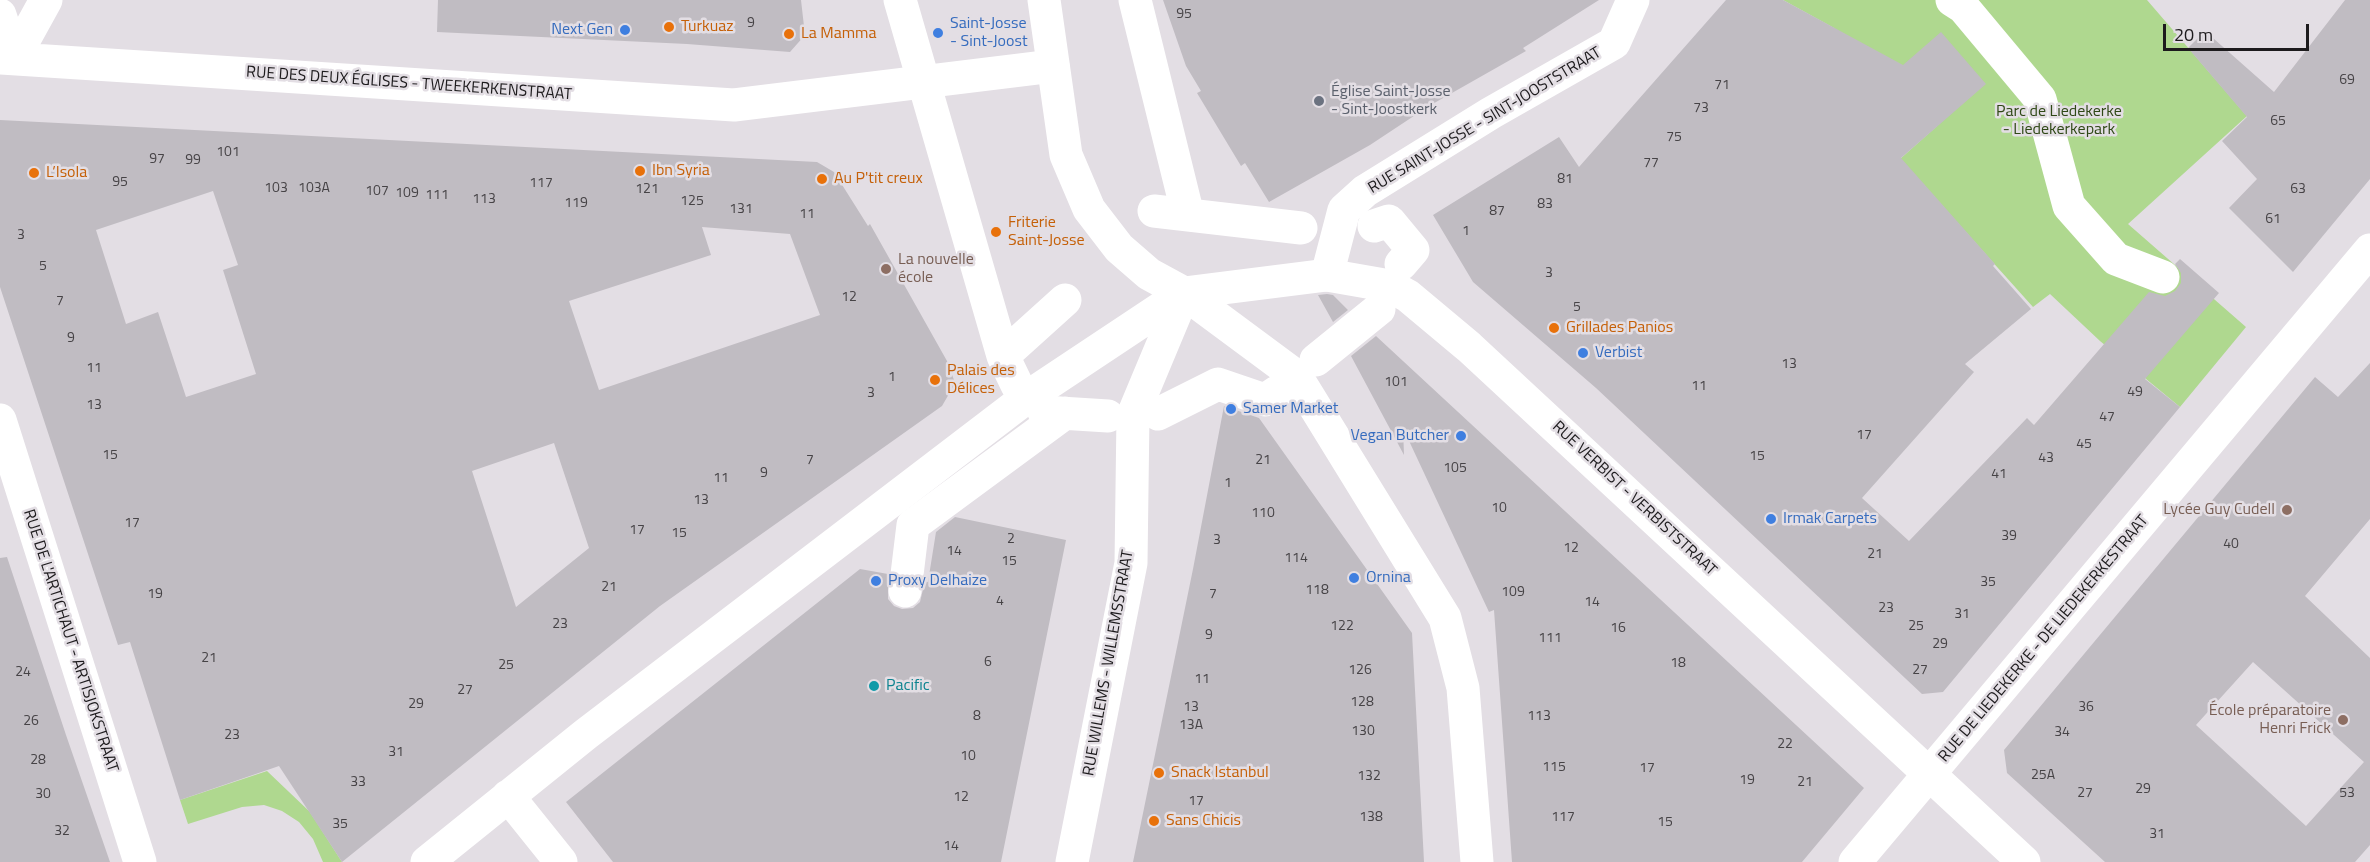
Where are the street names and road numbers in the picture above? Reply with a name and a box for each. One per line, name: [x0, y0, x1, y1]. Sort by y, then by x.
street label: RUE SAINT-JOSSE - SINT-JOOSTSTRAAT: [1365, 44, 1605, 198]
street label: RUE DES DEUX ÉGLISES - TWEEKERKENSTRAAT: [245, 63, 573, 105]
street label: RUE VERBIST - VERBISTSTRAAT: [1548, 418, 1720, 580]
street label: RUE DE L'ARTICHAUT - ARTISJOKSTRAAT: [18, 507, 122, 775]
street label: RUE DE LIEDEKERKE - DE LIEDEKERKESTRAAT: [1935, 512, 2153, 766]
street label: RUE WILLEMS - WILLEMSSTRAAT: [1080, 549, 1138, 777]

